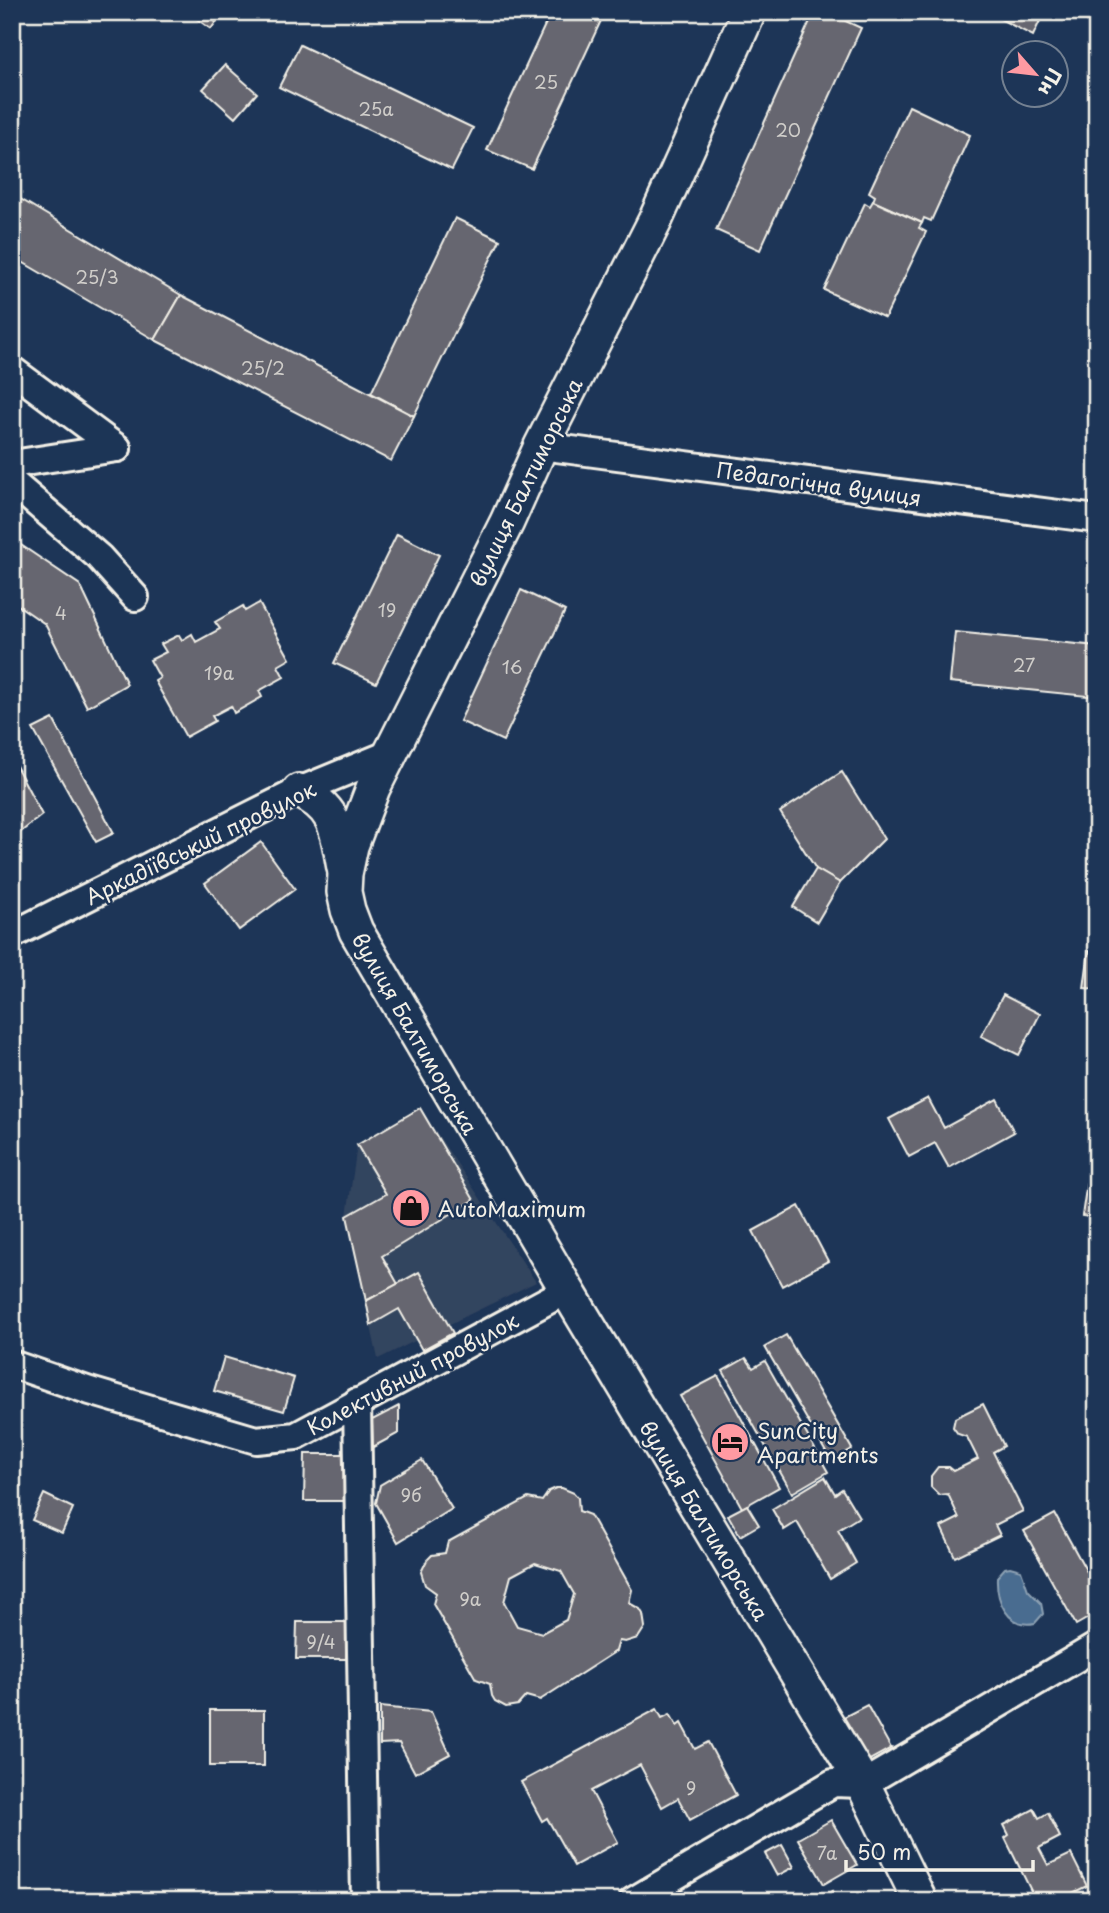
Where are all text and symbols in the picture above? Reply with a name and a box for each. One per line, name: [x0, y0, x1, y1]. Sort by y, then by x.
north arrow: [1000, 38, 1070, 108]
text: Пн: [1032, 64, 1070, 101]
house number: 25: [534, 68, 558, 95]
house number: 25а: [358, 95, 394, 122]
house number: 20: [775, 116, 801, 143]
house number: 25/3: [75, 263, 119, 290]
house number: 25/2: [241, 354, 285, 381]
street label: вулиця Балтиморська: [461, 372, 589, 592]
street label: Педагогічна вулиця: [715, 453, 923, 513]
house number: 19: [378, 596, 396, 623]
house number: 4: [55, 599, 67, 626]
house number: 27: [1013, 651, 1035, 678]
house number: 16: [502, 653, 522, 680]
house number: 19а: [204, 659, 235, 686]
street label: Аркадіївський провулок: [79, 772, 321, 912]
street label: вулиця Балтиморська: [345, 926, 487, 1140]
shop icon: AutoMaximum: [390, 1187, 432, 1229]
place label: AutoMaximum: [438, 1192, 586, 1224]
street label: Колективний провулок: [301, 1303, 524, 1442]
street label: вулиця Балтиморська: [632, 1414, 778, 1626]
place label: SunCity Apartments: [757, 1414, 878, 1470]
hotel icon: SunCity Apartments: [709, 1421, 751, 1463]
house number: 9б: [401, 1481, 422, 1508]
house number: 9а: [459, 1585, 482, 1612]
house number: 9/4: [306, 1628, 336, 1655]
house number: 9: [686, 1774, 696, 1801]
scale bar: [846, 1829, 1034, 1873]
text: 50 m: [857, 1835, 911, 1867]
house number: 7а: [817, 1839, 838, 1866]

